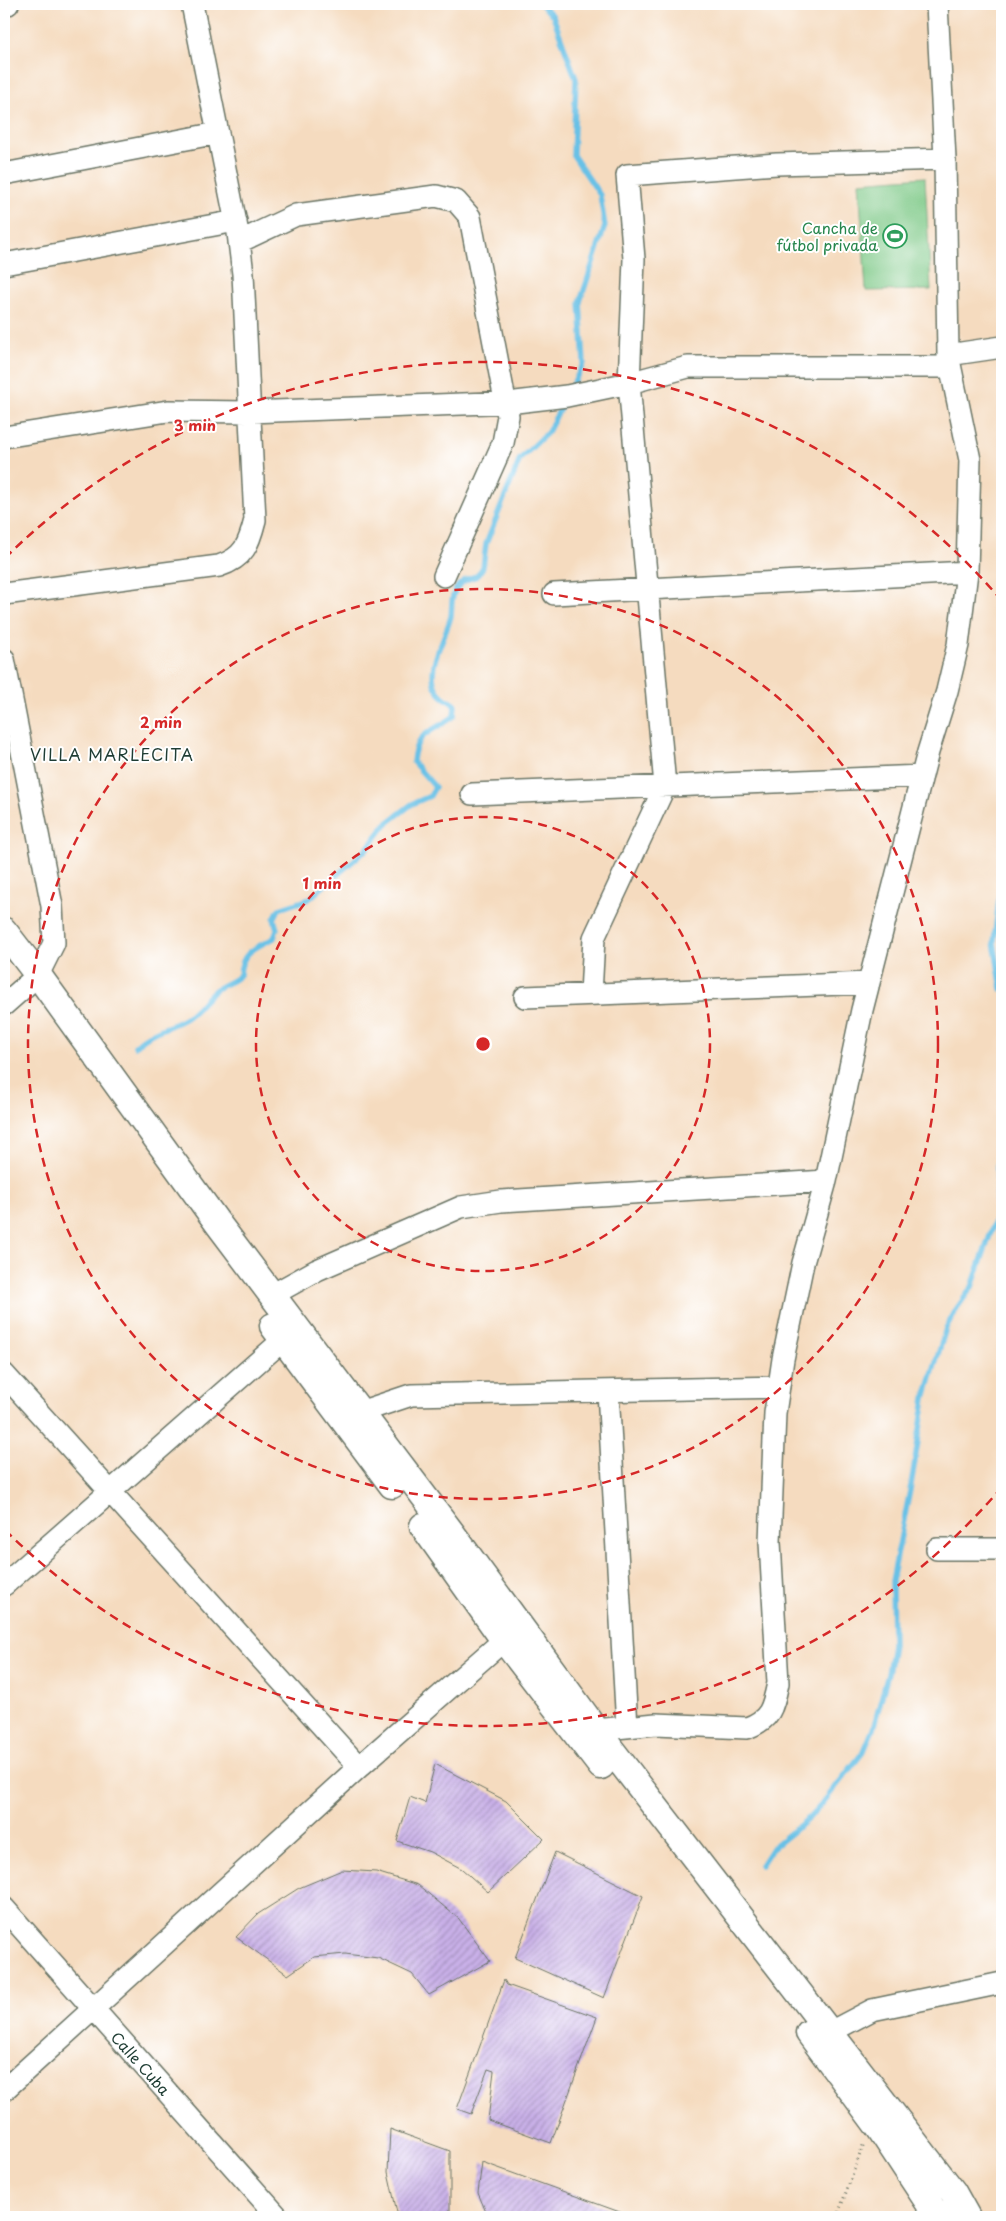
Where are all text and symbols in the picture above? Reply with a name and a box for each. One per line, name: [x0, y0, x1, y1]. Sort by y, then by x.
place label: Cancha de fútbol privada: [777, 216, 878, 256]
sports icon: Cancha de fútbol privada: [882, 223, 908, 249]
text: 3 min: [174, 413, 216, 436]
text: 2 min: [140, 710, 182, 733]
district label: VILLA MARLECITA: [30, 742, 194, 766]
text: 1 min: [303, 871, 341, 894]
centre of rings: [474, 1035, 492, 1053]
street label: Calle Cuba: [106, 2026, 176, 2100]

